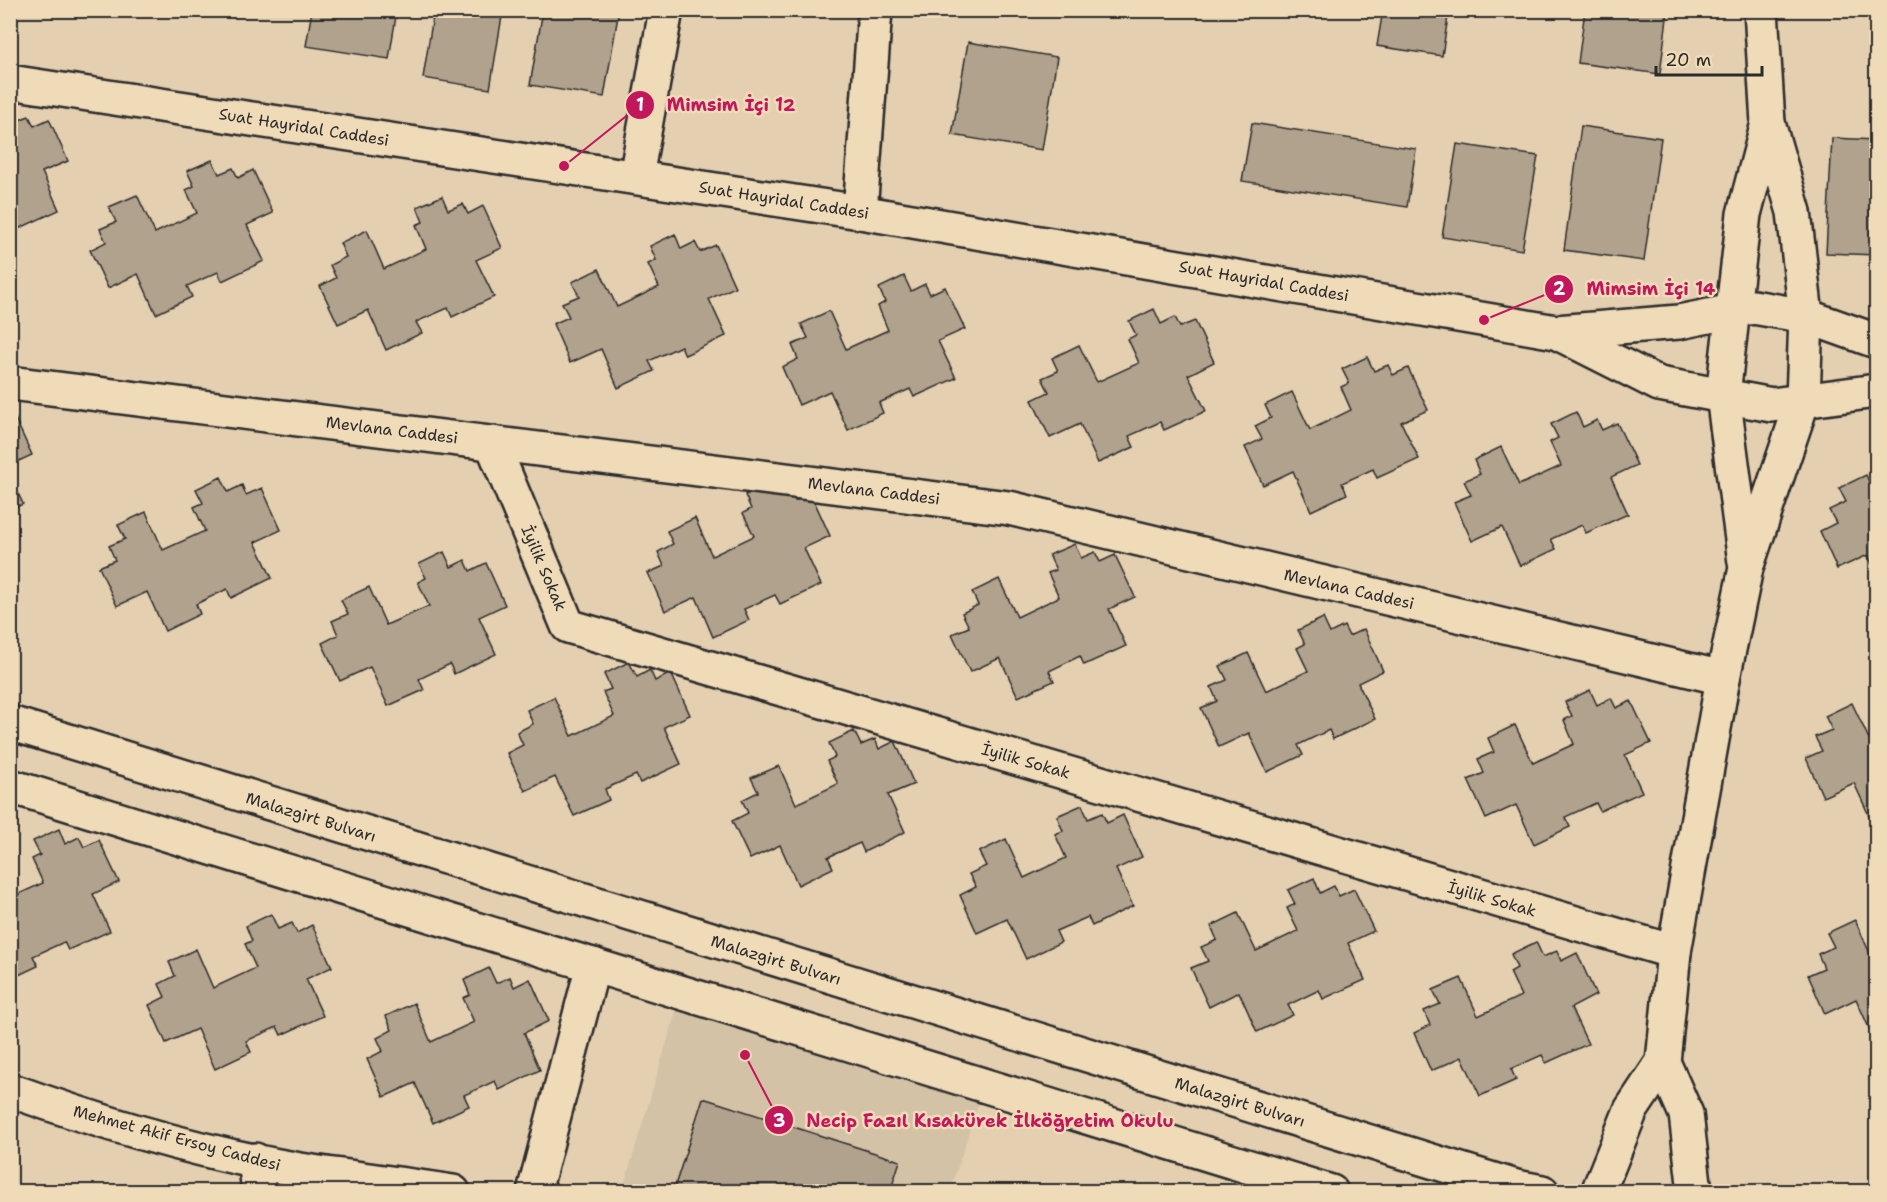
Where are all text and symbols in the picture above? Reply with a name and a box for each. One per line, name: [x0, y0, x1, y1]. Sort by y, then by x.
scale bar: [1656, 39, 1762, 77]
text: 20 m: [1665, 48, 1711, 72]
callout: Mimsim İçi 12: [625, 87, 807, 123]
text: 1: [636, 93, 644, 117]
text: Mimsim İçi 12: [667, 93, 796, 117]
street label: Suat Hayridal Caddesi: [217, 103, 391, 151]
street label: Suat Hayridal Caddesi: [697, 176, 871, 224]
street label: Suat Hayridal Caddesi: [1177, 256, 1351, 306]
callout: Mimsim İçi 14: [1544, 271, 1727, 307]
text: 2: [1553, 277, 1566, 301]
text: Mimsim İçi 14: [1587, 277, 1716, 301]
street label: Mevlana Caddesi: [325, 411, 459, 449]
street label: Mevlana Caddesi: [807, 472, 941, 510]
street label: İyilik Sokak: [517, 522, 571, 614]
street label: Mevlana Caddesi: [1282, 564, 1416, 614]
street label: İyilik Sokak: [979, 738, 1073, 784]
street label: Malazgirt Bulvarı: [243, 787, 379, 847]
street label: İyilik Sokak: [1445, 876, 1539, 922]
street label: Malazgirt Bulvarı: [708, 930, 844, 990]
street label: Malazgirt Bulvarı: [1172, 1072, 1308, 1132]
street label: Mehmet Akif Ersoy Caddesi: [71, 1100, 283, 1176]
callout: Necip Fazıl Kısakürek İlköğretim Okulu: [764, 1102, 1186, 1138]
text: 3: [773, 1109, 785, 1133]
text: Necip Fazıl Kısakürek İlköğretim Okulu: [806, 1109, 1174, 1133]

